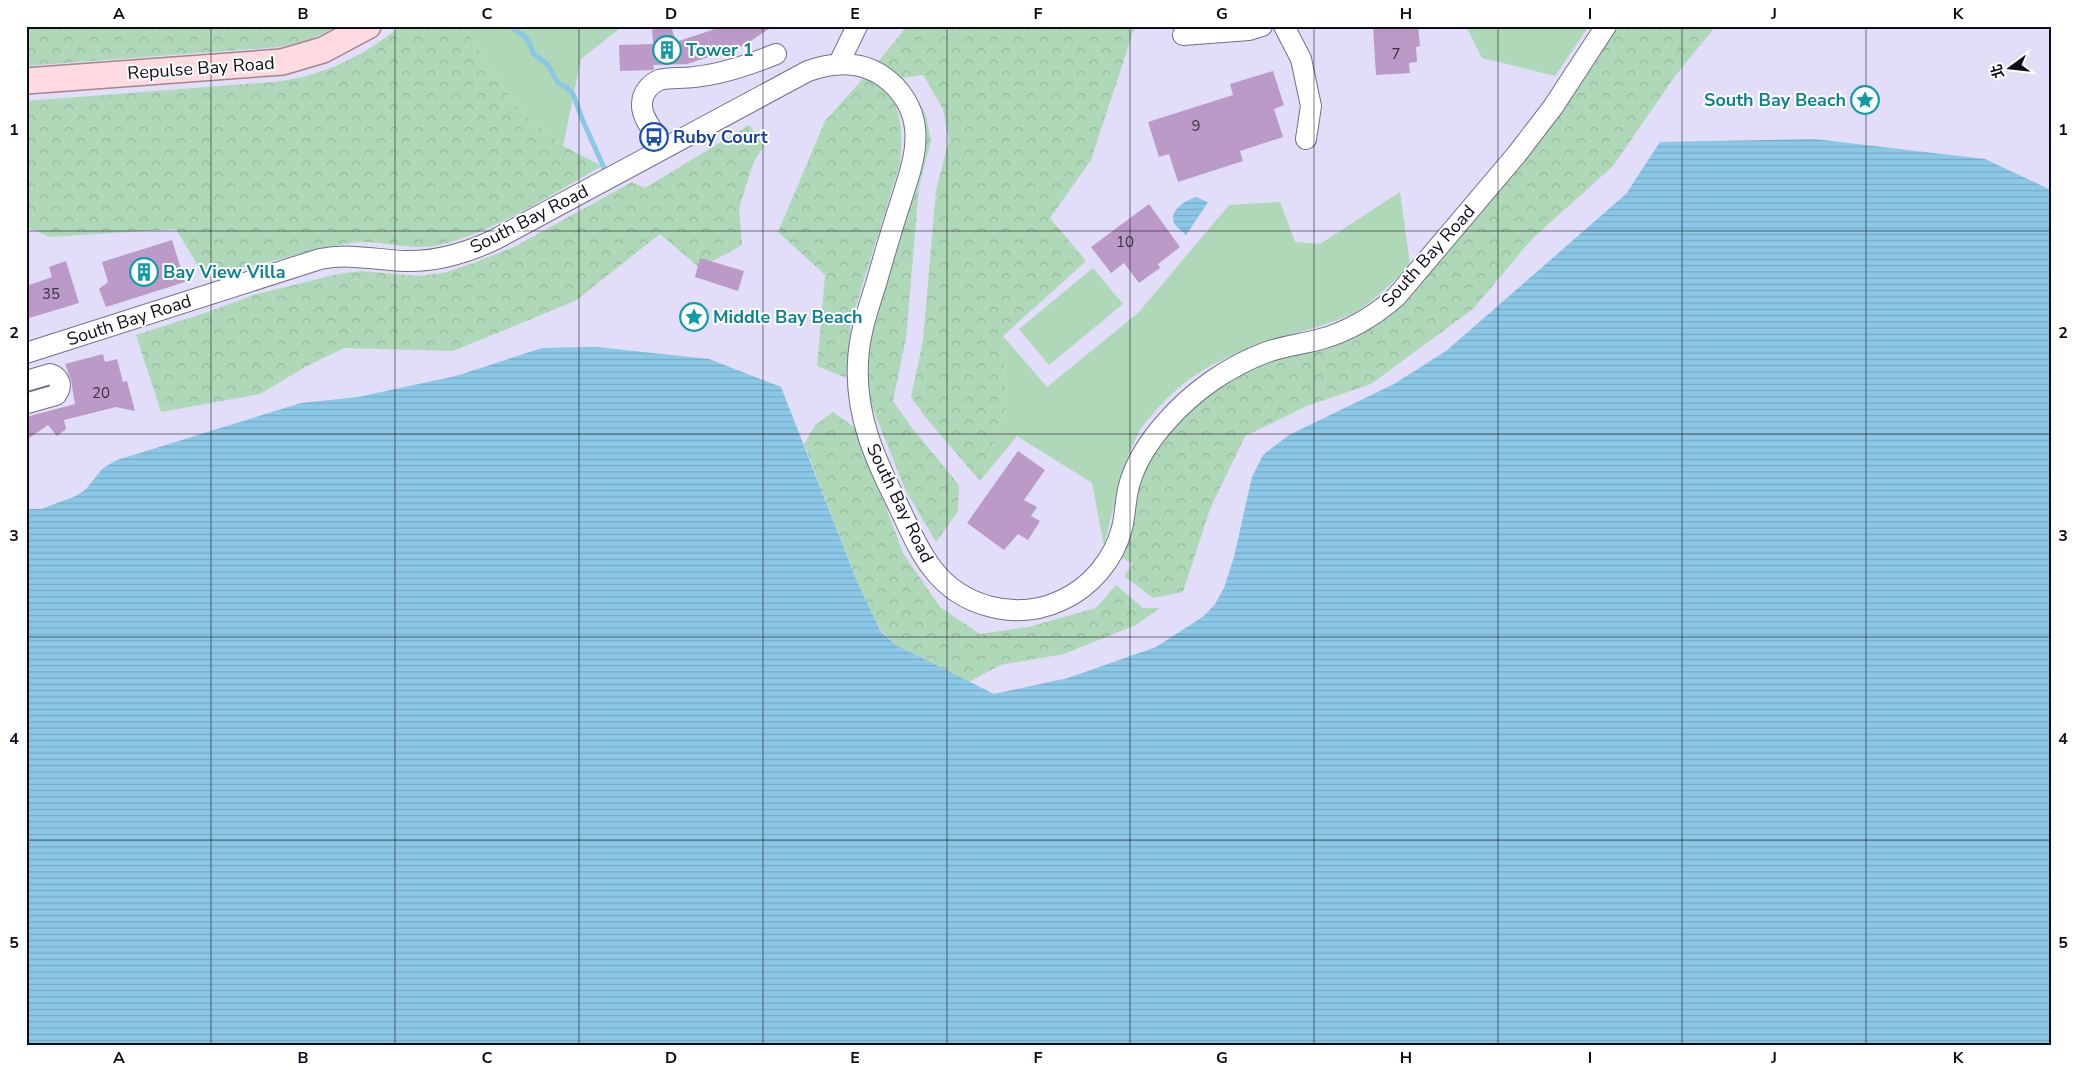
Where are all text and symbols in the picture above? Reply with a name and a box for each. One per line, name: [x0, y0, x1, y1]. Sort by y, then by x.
text: A: [113, 3, 125, 25]
text: B: [297, 3, 309, 25]
text: C: [482, 3, 493, 25]
text: D: [665, 3, 677, 25]
text: E: [850, 3, 860, 25]
text: F: [1034, 3, 1043, 25]
text: G: [1216, 3, 1228, 25]
text: H: [1400, 3, 1412, 25]
text: I: [1588, 3, 1592, 25]
text: J: [1770, 3, 1777, 25]
text: K: [1953, 3, 1965, 25]
building icon: Tower 1: [652, 35, 682, 65]
place label: Tower 1: [686, 38, 754, 62]
north arrow: [1984, 42, 2034, 92]
house number: 7: [1391, 44, 1401, 64]
street label: Repulse Bay Road: [127, 51, 275, 85]
text: 北: [1987, 62, 2009, 80]
place icon: South Bay Beach: [1850, 85, 1880, 115]
place label: South Bay Beach: [1704, 88, 1846, 112]
house number: 9: [1191, 116, 1201, 136]
text: 1: [9, 119, 19, 141]
text: 1: [2058, 119, 2068, 141]
bus stop icon: Ruby Court: [639, 122, 669, 152]
place label: Ruby Court: [673, 125, 768, 149]
street label: South Bay Road: [466, 179, 592, 259]
street label: South Bay Road: [1376, 200, 1480, 312]
house number: 10: [1116, 232, 1134, 252]
building icon: Bay View Villa: [129, 257, 159, 287]
place label: Bay View Villa: [163, 260, 285, 284]
house number: 35: [42, 284, 60, 304]
street label: South Bay Road: [64, 289, 194, 351]
place icon: Middle Bay Beach: [679, 302, 709, 332]
place label: Middle Bay Beach: [713, 305, 863, 329]
text: 2: [9, 322, 19, 344]
text: 2: [2058, 322, 2068, 344]
house number: 20: [92, 383, 110, 403]
street label: South Bay Road: [861, 439, 939, 567]
text: 3: [9, 525, 19, 547]
text: 3: [2058, 525, 2068, 547]
text: 4: [9, 728, 19, 750]
text: 4: [2058, 728, 2068, 750]
text: 5: [9, 932, 19, 954]
text: 5: [2058, 932, 2068, 954]
text: A: [113, 1047, 125, 1069]
text: B: [297, 1047, 309, 1069]
text: C: [482, 1047, 493, 1069]
text: D: [665, 1047, 677, 1069]
text: E: [850, 1047, 860, 1069]
text: F: [1034, 1047, 1043, 1069]
text: G: [1216, 1047, 1228, 1069]
text: H: [1400, 1047, 1412, 1069]
text: I: [1588, 1047, 1592, 1069]
text: J: [1770, 1047, 1777, 1069]
text: K: [1953, 1047, 1965, 1069]

